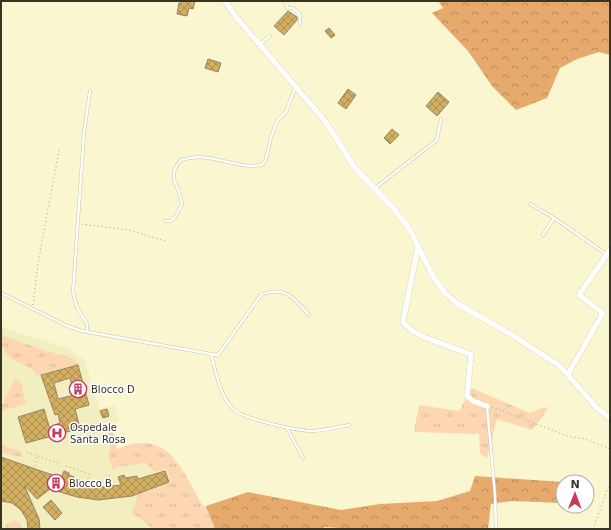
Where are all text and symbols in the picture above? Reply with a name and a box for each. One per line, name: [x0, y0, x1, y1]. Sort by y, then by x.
building icon: Blocco D: [68, 379, 88, 399]
place label: Blocco D: [91, 384, 135, 395]
place label: Ospedale Santa Rosa: [70, 422, 126, 445]
hospital icon: Ospedale Santa Rosa: [47, 423, 67, 443]
building icon: Blocco B: [46, 473, 66, 493]
north arrow: [555, 474, 595, 514]
place label: Blocco B: [69, 478, 112, 489]
text: N: [570, 478, 580, 491]

